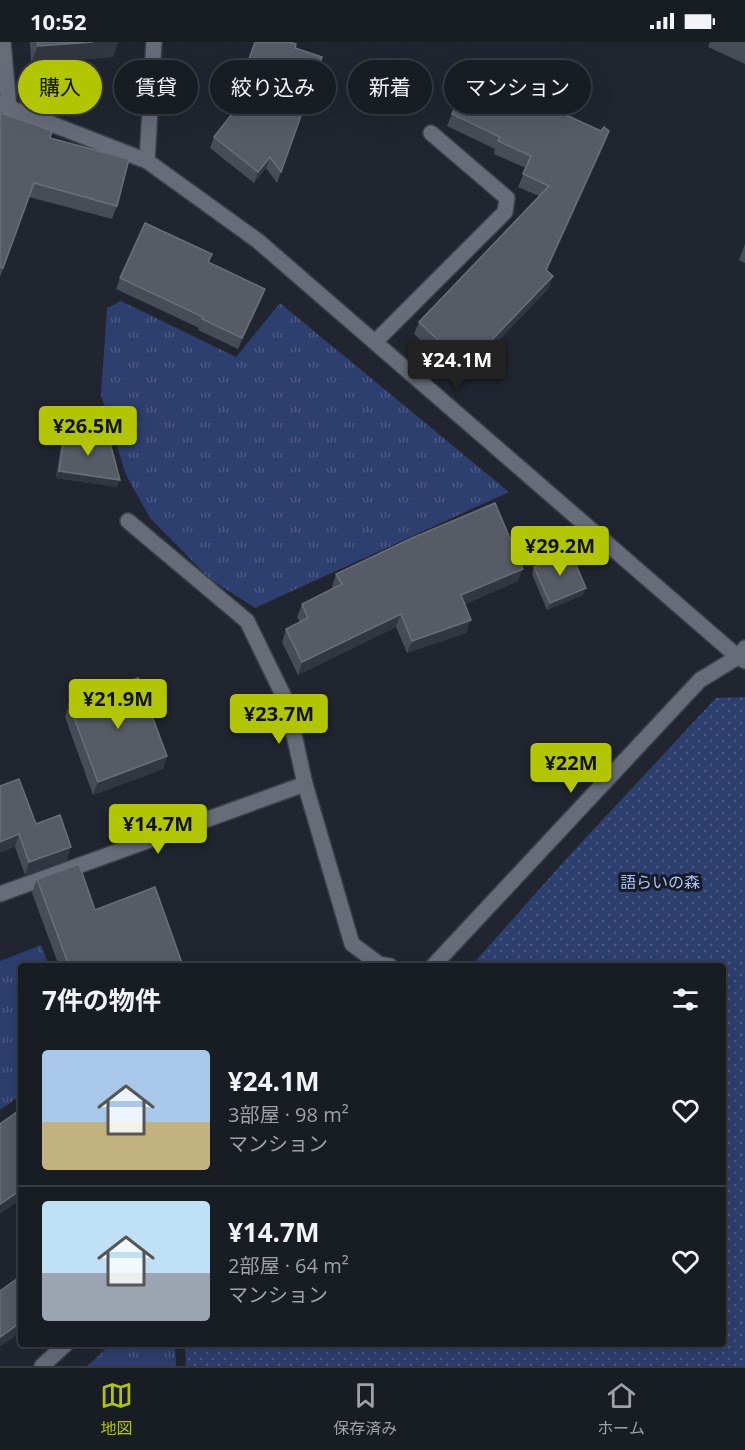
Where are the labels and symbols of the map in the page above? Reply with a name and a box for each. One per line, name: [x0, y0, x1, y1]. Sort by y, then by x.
pin: ¥24.1M: [408, 340, 506, 391]
pin: ¥26.5M: [39, 406, 137, 457]
pin: ¥29.2M: [511, 526, 609, 577]
pin: ¥21.9M: [69, 679, 167, 730]
pin: ¥23.7M: [230, 694, 328, 745]
pin: ¥22M: [535, 743, 607, 794]
pin: ¥14.7M: [109, 804, 207, 855]
park label: 語らいの森: [620, 871, 700, 893]

